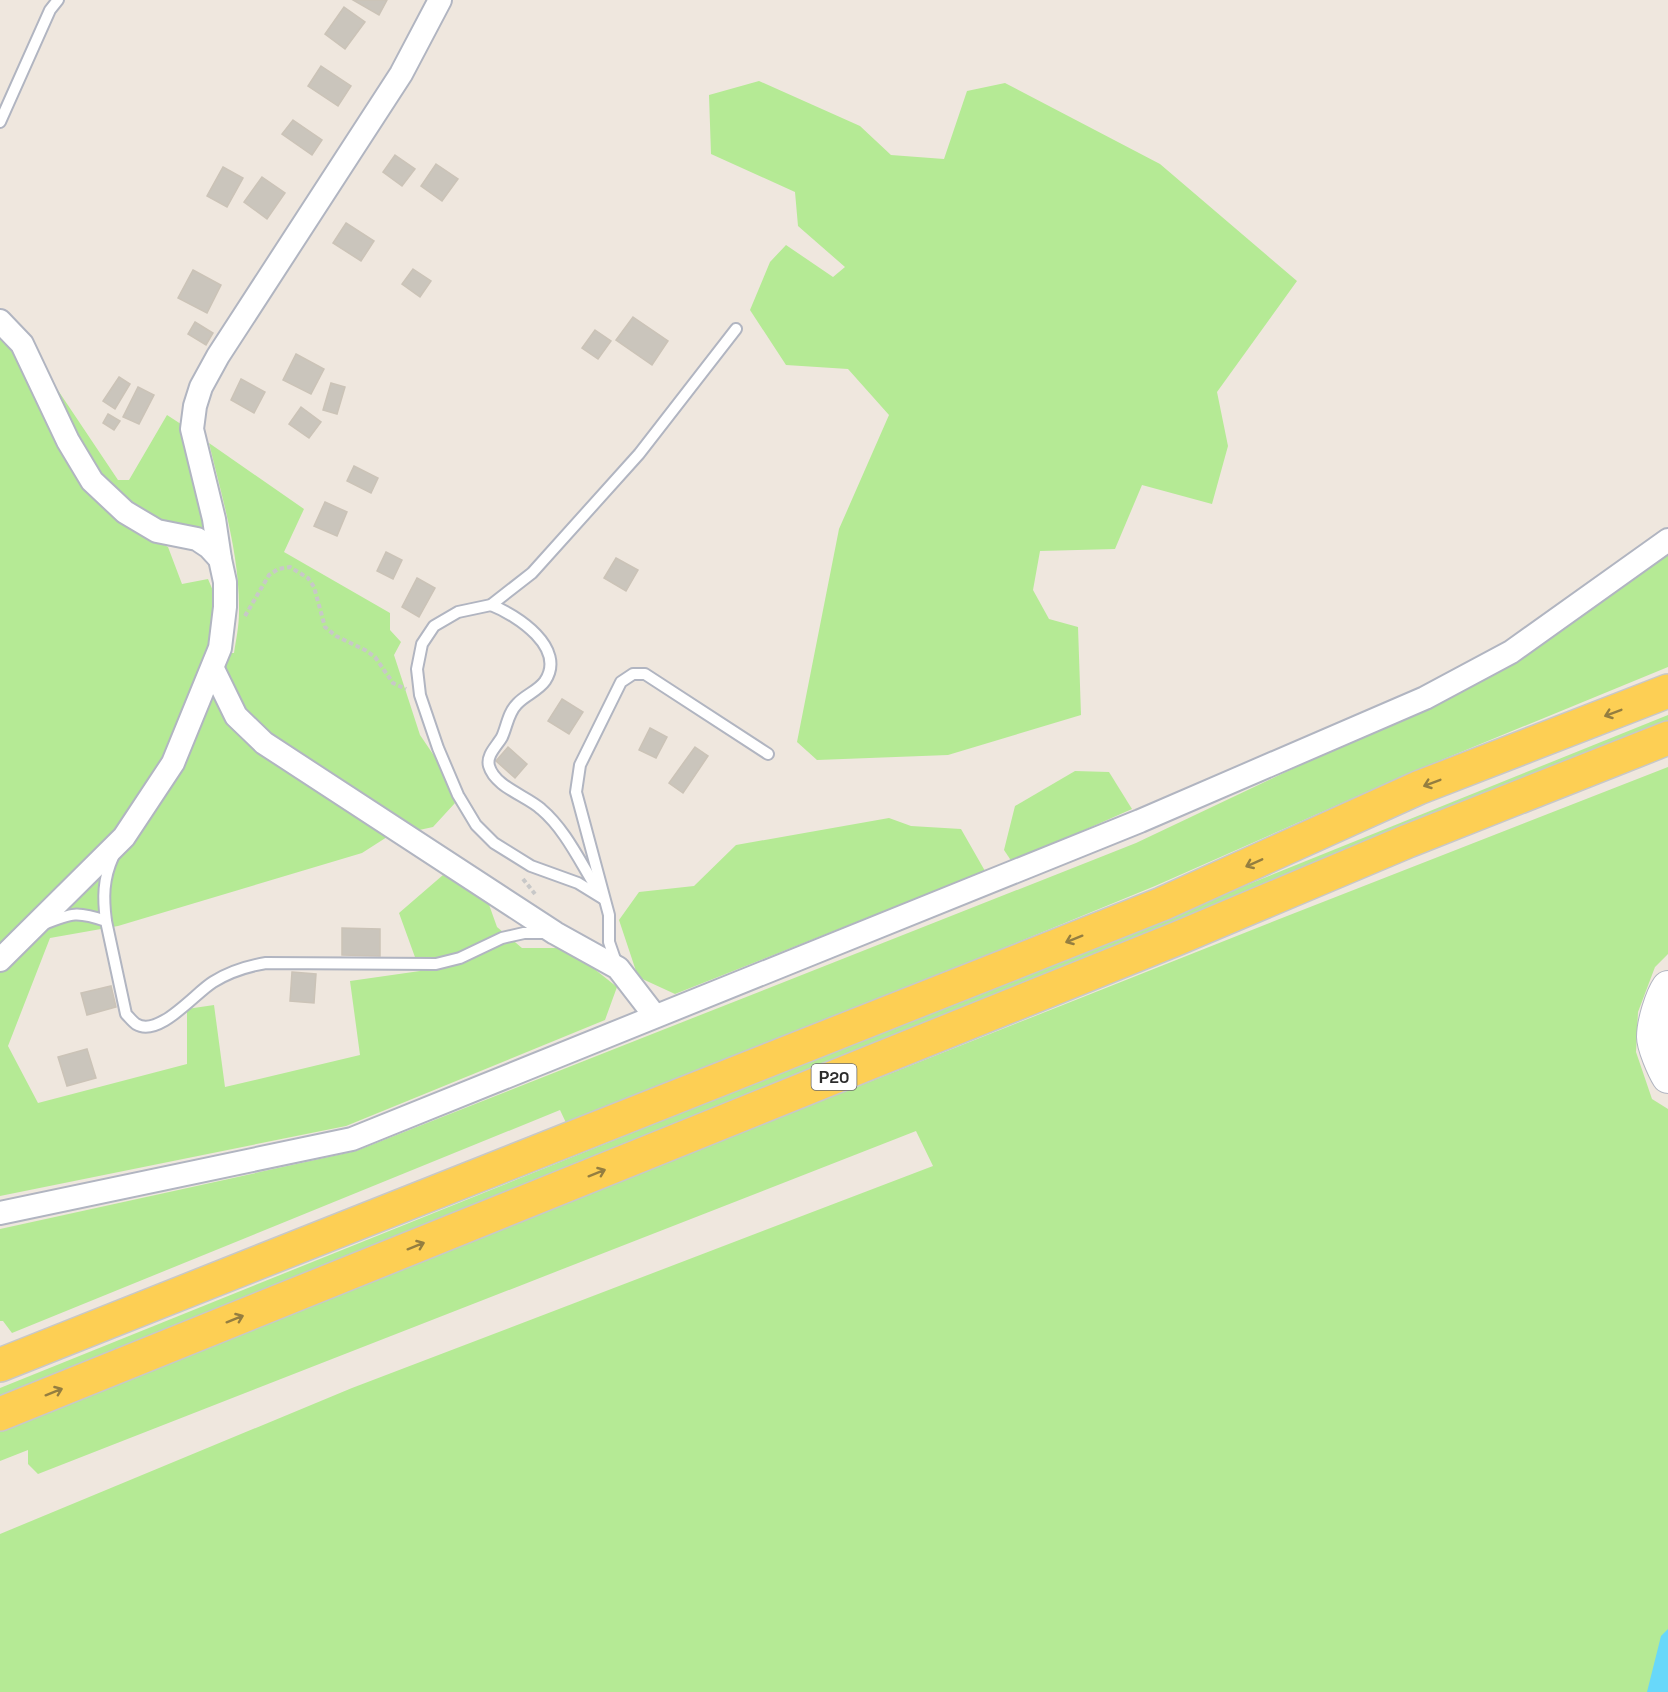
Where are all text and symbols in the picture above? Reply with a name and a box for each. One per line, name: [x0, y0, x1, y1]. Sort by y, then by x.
one-way arrow: [1605, 708, 1623, 719]
one-way arrow: [1423, 778, 1442, 789]
one-way arrow: [1245, 857, 1263, 869]
one-way arrow: [1065, 934, 1084, 945]
road number: Р20: [812, 1064, 856, 1090]
one-way arrow: [587, 1167, 605, 1178]
one-way arrow: [406, 1240, 424, 1251]
one-way arrow: [225, 1313, 244, 1324]
one-way arrow: [44, 1386, 63, 1397]

